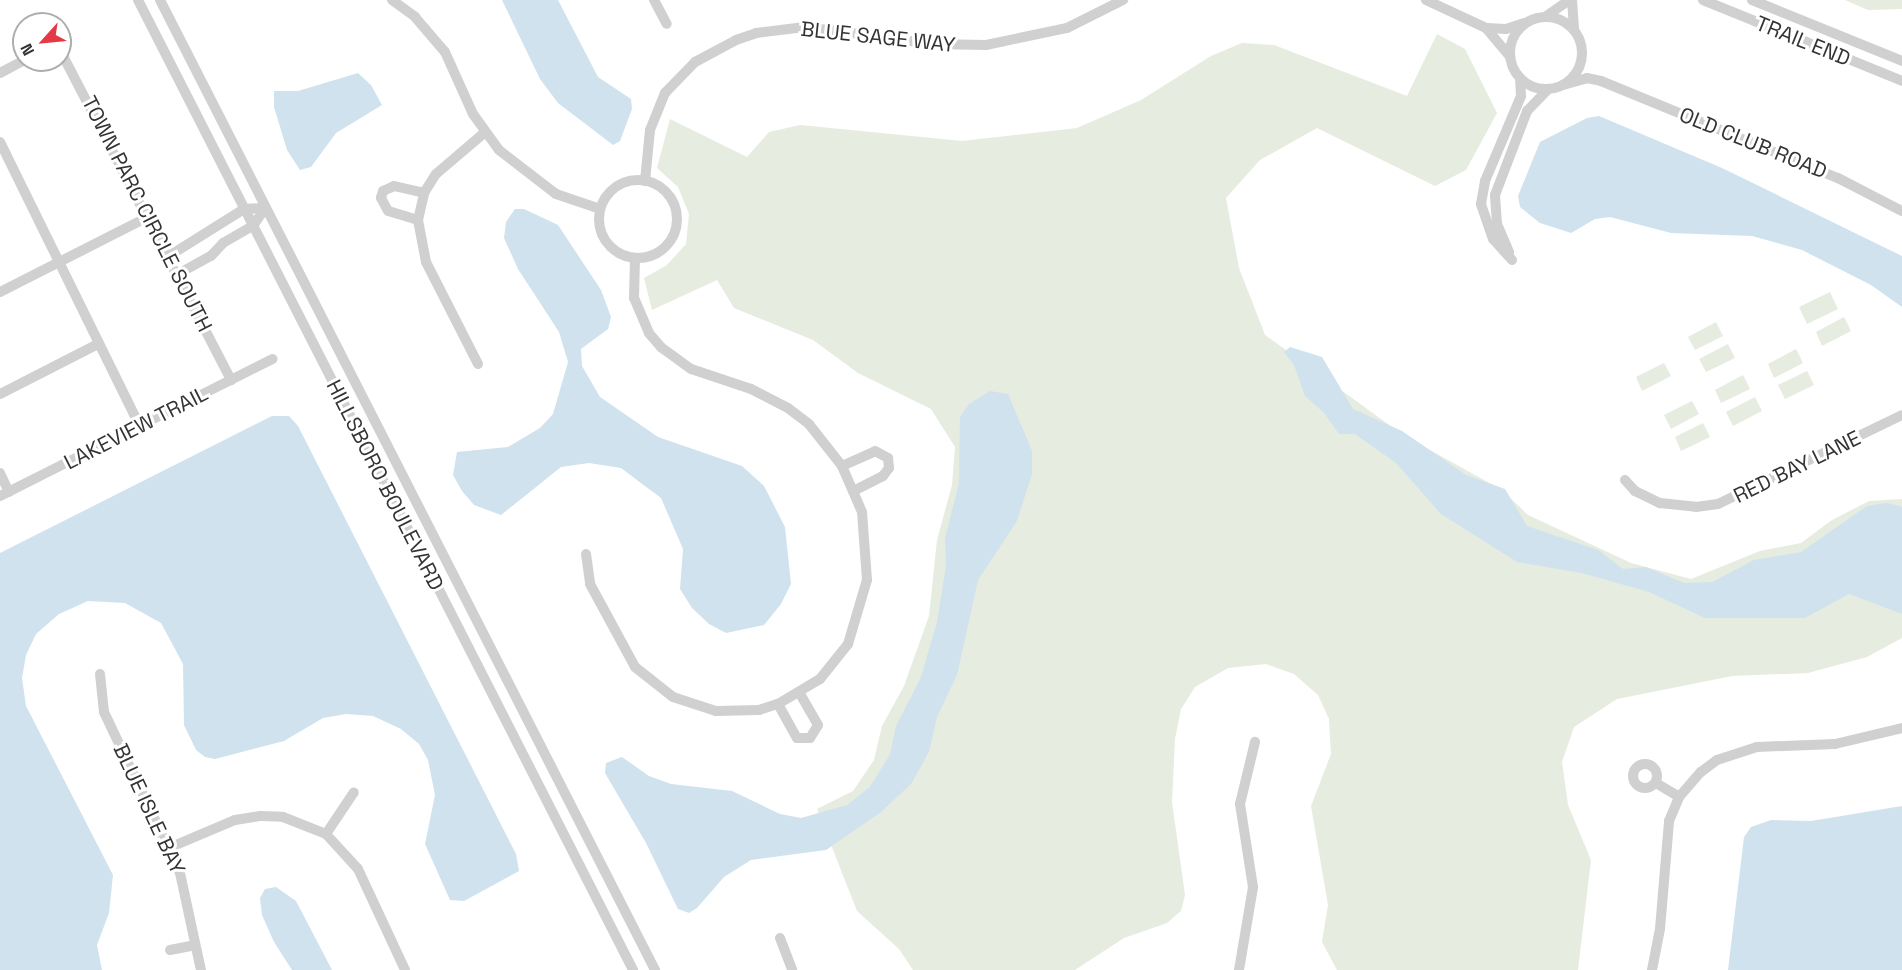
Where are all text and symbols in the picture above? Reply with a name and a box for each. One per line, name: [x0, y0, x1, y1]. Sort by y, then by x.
street label: TRAIL END: [1752, 10, 1854, 72]
north arrow: [12, 12, 72, 72]
street label: BLUE SAGE WAY: [799, 16, 957, 58]
text: N: [16, 40, 39, 59]
street label: TOWN PARC CIRCLE SOUTH: [76, 92, 218, 336]
street label: OLD CLUB ROAD: [1676, 102, 1830, 184]
street label: HILLSBORO BOULEVARD: [321, 376, 449, 594]
street label: LAKEVIEW TRAIL: [60, 381, 212, 475]
street label: RED BAY LANE: [1729, 425, 1865, 509]
street label: BLUE ISLE BAY: [108, 740, 190, 878]

